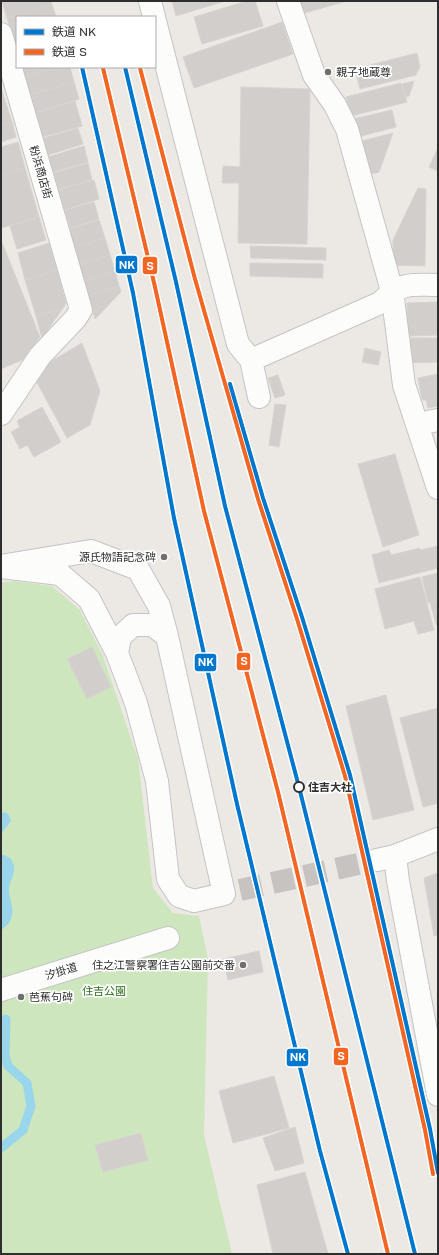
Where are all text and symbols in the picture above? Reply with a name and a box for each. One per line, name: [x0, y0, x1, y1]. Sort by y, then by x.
legend: [16, 16, 156, 68]
text: 鉄道 NK: [52, 25, 96, 39]
text: 鉄道 S: [52, 45, 87, 59]
place label: 親子地蔵尊: [336, 66, 391, 78]
marker: 親子地蔵尊: [323, 67, 333, 77]
street label: 粉浜商店街: [28, 144, 54, 200]
line badge: NK: [115, 255, 138, 274]
line badge: S: [142, 256, 158, 275]
text: NK: [119, 259, 135, 271]
text: S: [146, 260, 154, 272]
place label: 源氏物語記念碑: [79, 551, 156, 563]
marker: 源氏物語記念碑: [159, 552, 169, 562]
line badge: S: [236, 652, 251, 671]
line badge: NK: [194, 653, 217, 672]
text: S: [240, 655, 248, 667]
text: NK: [198, 656, 214, 668]
marker: 住吉大社: [293, 781, 305, 793]
place label: 住吉大社: [308, 781, 352, 793]
place label: 住之江警察署住吉公園前交番: [92, 959, 235, 971]
street label: 汐掛道: [43, 960, 79, 982]
marker: 住之江警察署住吉公園前交番: [238, 960, 248, 970]
park label: 住吉公園: [82, 985, 126, 997]
place label: 芭蕉句碑: [29, 991, 73, 1003]
marker: 芭蕉句碑: [16, 992, 26, 1002]
line badge: S: [333, 1047, 349, 1066]
line badge: NK: [286, 1048, 309, 1067]
text: S: [337, 1050, 345, 1062]
text: NK: [290, 1051, 306, 1063]

